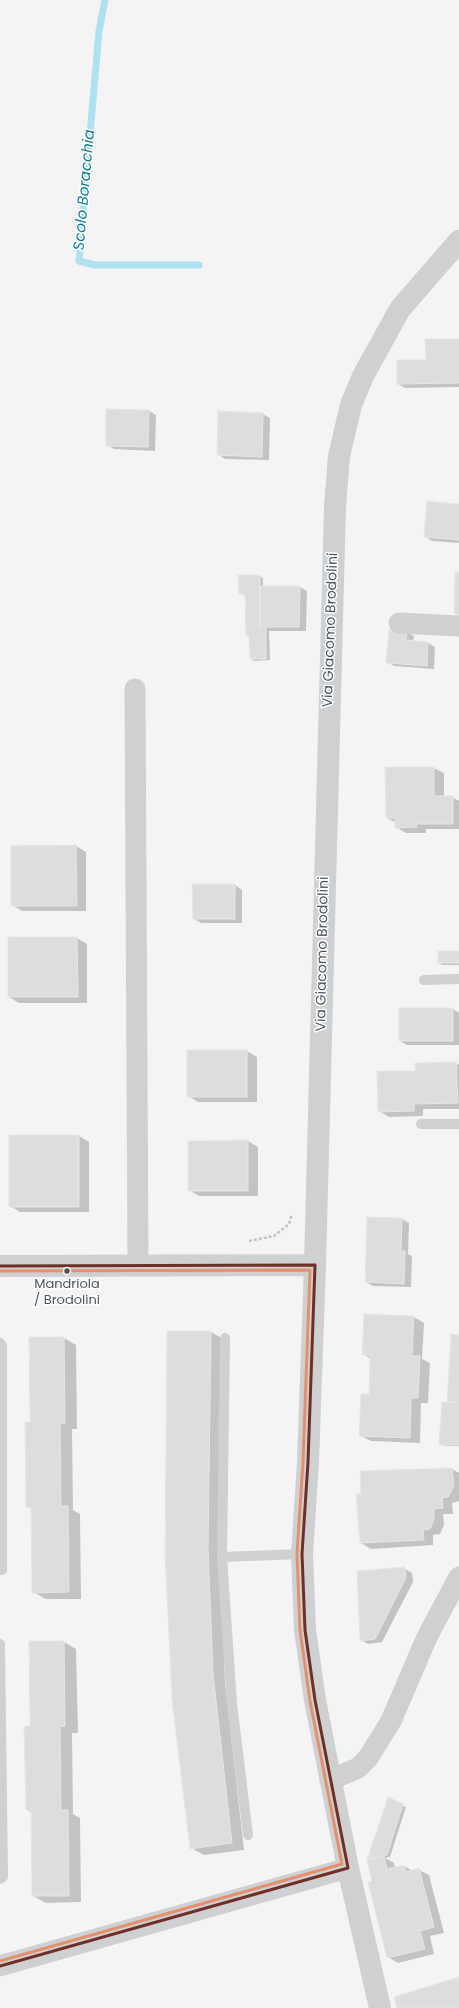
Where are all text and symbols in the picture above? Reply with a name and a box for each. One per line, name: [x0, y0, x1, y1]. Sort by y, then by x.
water label: Scolo Boracchia: [71, 129, 99, 251]
street label: Via Giacomo Brodolini: [320, 552, 342, 708]
street label: Via Giacomo Brodolini: [313, 876, 333, 1032]
marker: Mandriola / Brodolini: [62, 1266, 72, 1276]
place label: Mandriola / Brodolini: [34, 1277, 100, 1308]

